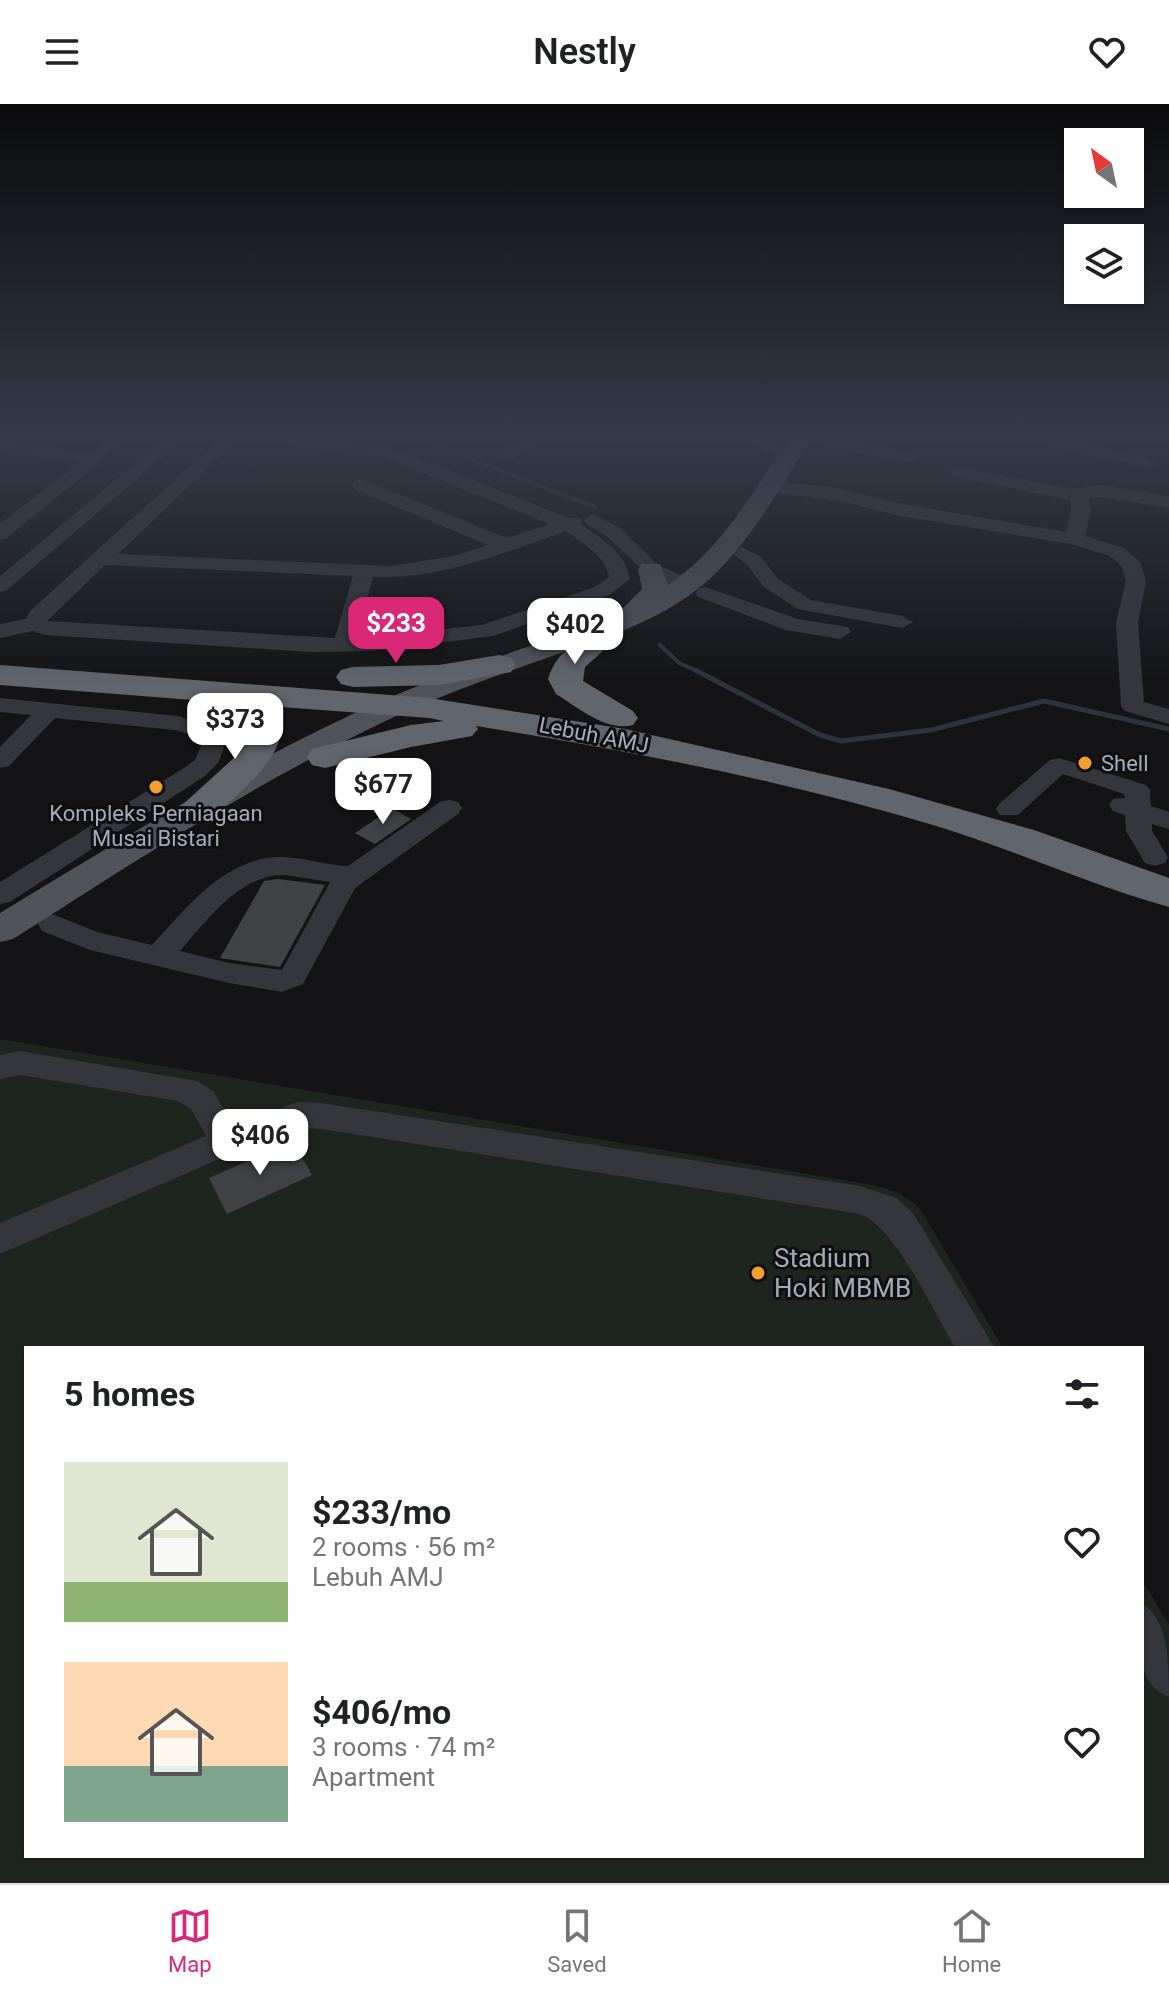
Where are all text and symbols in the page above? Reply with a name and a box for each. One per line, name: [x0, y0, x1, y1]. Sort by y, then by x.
icon: menu: [40, 30, 84, 74]
icon: heart: [1085, 30, 1129, 74]
text: Nestly: [533, 31, 636, 73]
north arrow: [1064, 128, 1144, 208]
map controls: [1064, 128, 1144, 304]
button: layers: [1064, 224, 1144, 304]
pin: $233: [349, 597, 443, 665]
pin: $402: [528, 598, 622, 666]
text: $233: [366, 608, 426, 638]
text: $402: [545, 609, 605, 639]
pin: $373: [188, 693, 282, 761]
text: $373: [205, 704, 265, 734]
street label: Lebuh AMJ: [537, 712, 651, 758]
place label: Shell: [1101, 751, 1149, 776]
marker: Shell: [1076, 754, 1094, 772]
pin: $677: [336, 758, 430, 826]
text: $677: [353, 769, 413, 799]
marker: Kompleks Perniagaan Musai Bistari: [147, 778, 165, 796]
place label: Kompleks Perniagaan Musai Bistari: [49, 801, 263, 851]
pin: $406: [213, 1109, 307, 1177]
text: $406: [230, 1120, 290, 1150]
place label: Stadium Hoki MBMB: [774, 1243, 911, 1303]
marker: Stadium Hoki MBMB: [749, 1264, 767, 1282]
icon: filters: [1060, 1372, 1104, 1416]
text: 5 homes: [64, 1374, 195, 1414]
text: $233/mo: [312, 1492, 451, 1532]
icon: home: [128, 1494, 224, 1590]
icon: heart: [1060, 1520, 1104, 1564]
text: 2 rooms · 56 m²: [312, 1532, 495, 1562]
text: Lebuh AMJ: [312, 1562, 444, 1592]
text: $406/mo: [312, 1692, 451, 1732]
icon: home: [128, 1694, 224, 1790]
icon: heart: [1060, 1720, 1104, 1764]
text: 3 rooms · 74 m²: [312, 1732, 495, 1762]
text: Apartment: [312, 1762, 435, 1792]
tab: Map: [168, 1904, 212, 1977]
tab: Saved: [547, 1904, 607, 1977]
tab: Home: [942, 1904, 1001, 1977]

